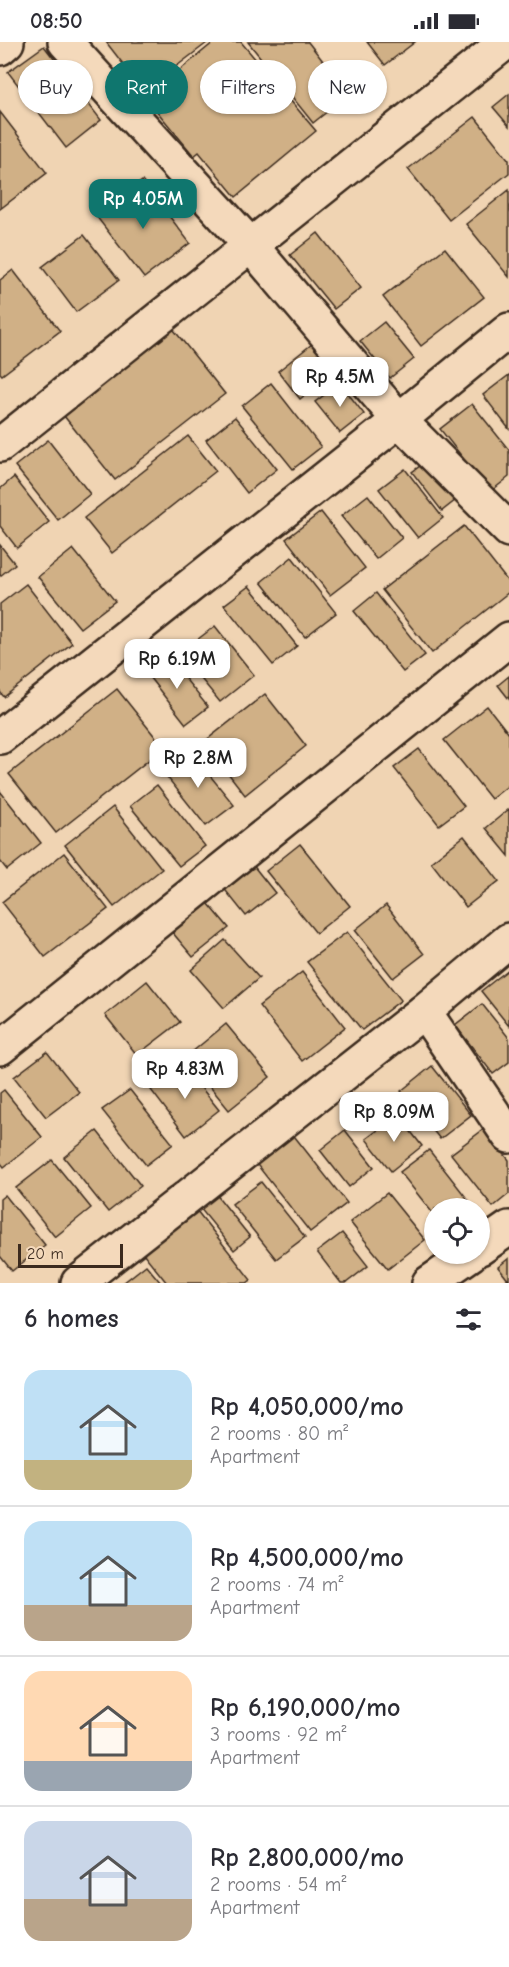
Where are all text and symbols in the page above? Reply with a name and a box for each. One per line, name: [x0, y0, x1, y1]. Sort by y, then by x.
text: 08:50: [30, 8, 83, 34]
chip: Buy: [18, 60, 93, 114]
chip: Rent: [105, 60, 188, 114]
chip: Filters: [200, 60, 296, 114]
chip: New: [308, 60, 387, 114]
pin: Rp 4.05M: [81, 179, 205, 230]
text: Rp 4.05M: [103, 187, 183, 210]
pin: Rp 4.5M: [285, 357, 395, 408]
text: Rp 4.5M: [306, 365, 374, 388]
pin: Rp 6.19M: [115, 639, 239, 690]
text: Rp 6.19M: [138, 647, 216, 670]
pin: Rp 2.8M: [143, 738, 253, 789]
text: Rp 2.8M: [163, 746, 233, 769]
pin: Rp 4.83M: [123, 1049, 247, 1100]
text: Rp 4.83M: [146, 1057, 224, 1080]
pin: Rp 8.09M: [332, 1092, 456, 1143]
text: Rp 8.09M: [353, 1100, 435, 1123]
map controls: [424, 1198, 490, 1264]
button: locate: [424, 1198, 490, 1264]
scale bar: [18, 1241, 123, 1268]
text: 20 m: [27, 1245, 64, 1263]
icon: filters: [452, 1303, 485, 1336]
text: 6 homes: [24, 1304, 119, 1334]
text: Rp 4,050,000/mo: [210, 1392, 404, 1422]
icon: home: [72, 1394, 144, 1466]
text: 2 rooms · 80 m²: [210, 1422, 348, 1445]
text: Apartment: [210, 1445, 300, 1468]
text: Rp 4,500,000/mo: [210, 1543, 404, 1573]
icon: home: [72, 1545, 144, 1617]
text: 2 rooms · 74 m²: [210, 1573, 343, 1596]
text: Apartment: [210, 1596, 300, 1619]
text: Rp 6,190,000/mo: [210, 1693, 400, 1723]
icon: home: [72, 1695, 144, 1767]
text: 3 rooms · 92 m²: [210, 1723, 347, 1746]
text: Apartment: [210, 1746, 300, 1769]
text: Rp 2,800,000/mo: [210, 1843, 404, 1873]
icon: home: [72, 1845, 144, 1917]
text: 2 rooms · 54 m²: [210, 1873, 346, 1896]
text: Apartment: [210, 1896, 300, 1919]

